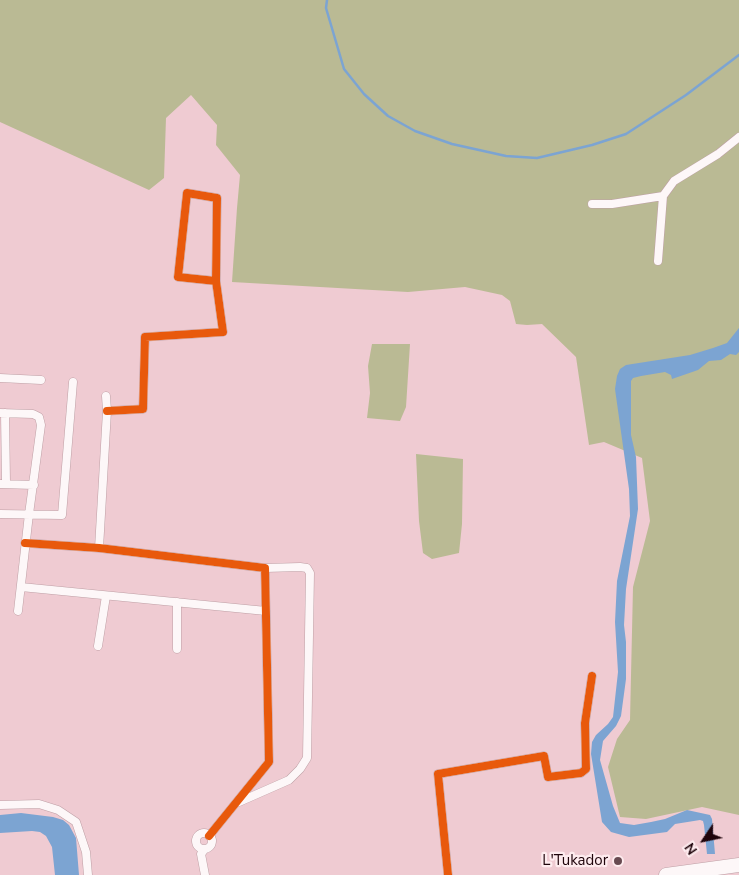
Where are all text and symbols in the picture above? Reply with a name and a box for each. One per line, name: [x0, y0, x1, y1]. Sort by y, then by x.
north arrow: [679, 815, 729, 865]
text: N: [680, 839, 702, 858]
place label: L'Tukador: [542, 852, 608, 870]
marker: L'Tukador: [612, 855, 624, 867]

